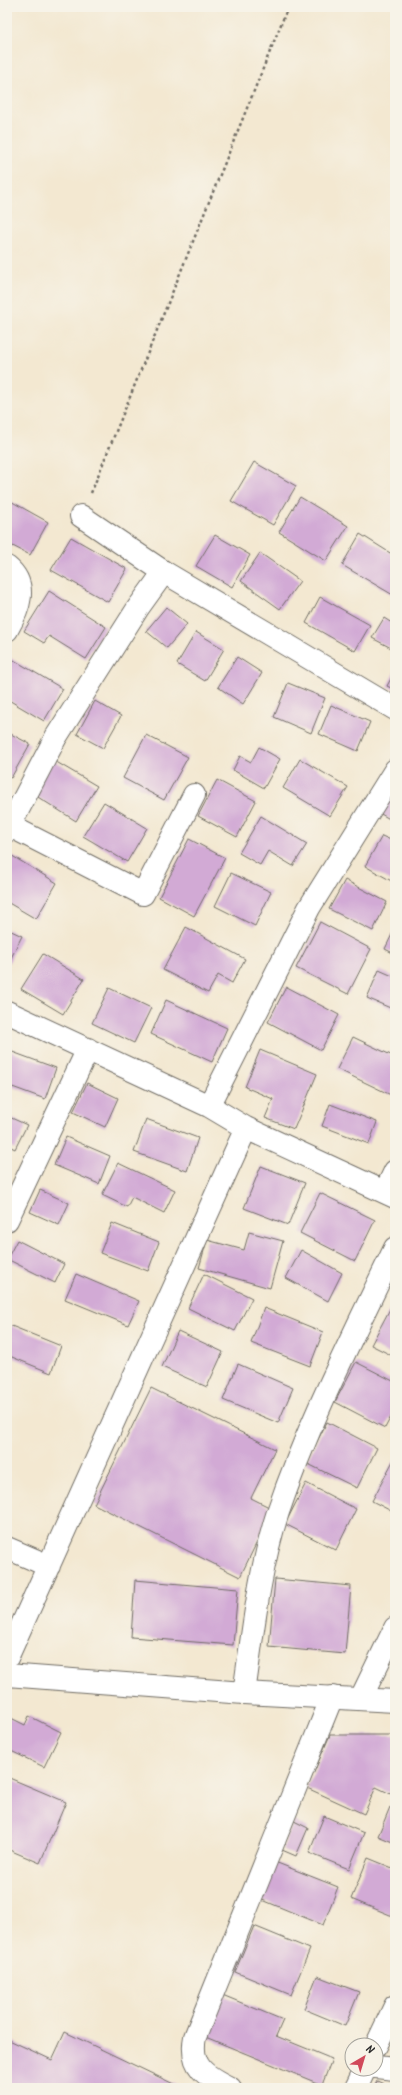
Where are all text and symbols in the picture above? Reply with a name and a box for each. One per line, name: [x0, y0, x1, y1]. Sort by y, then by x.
north arrow: [344, 2037, 384, 2077]
text: N: [361, 2041, 378, 2059]

